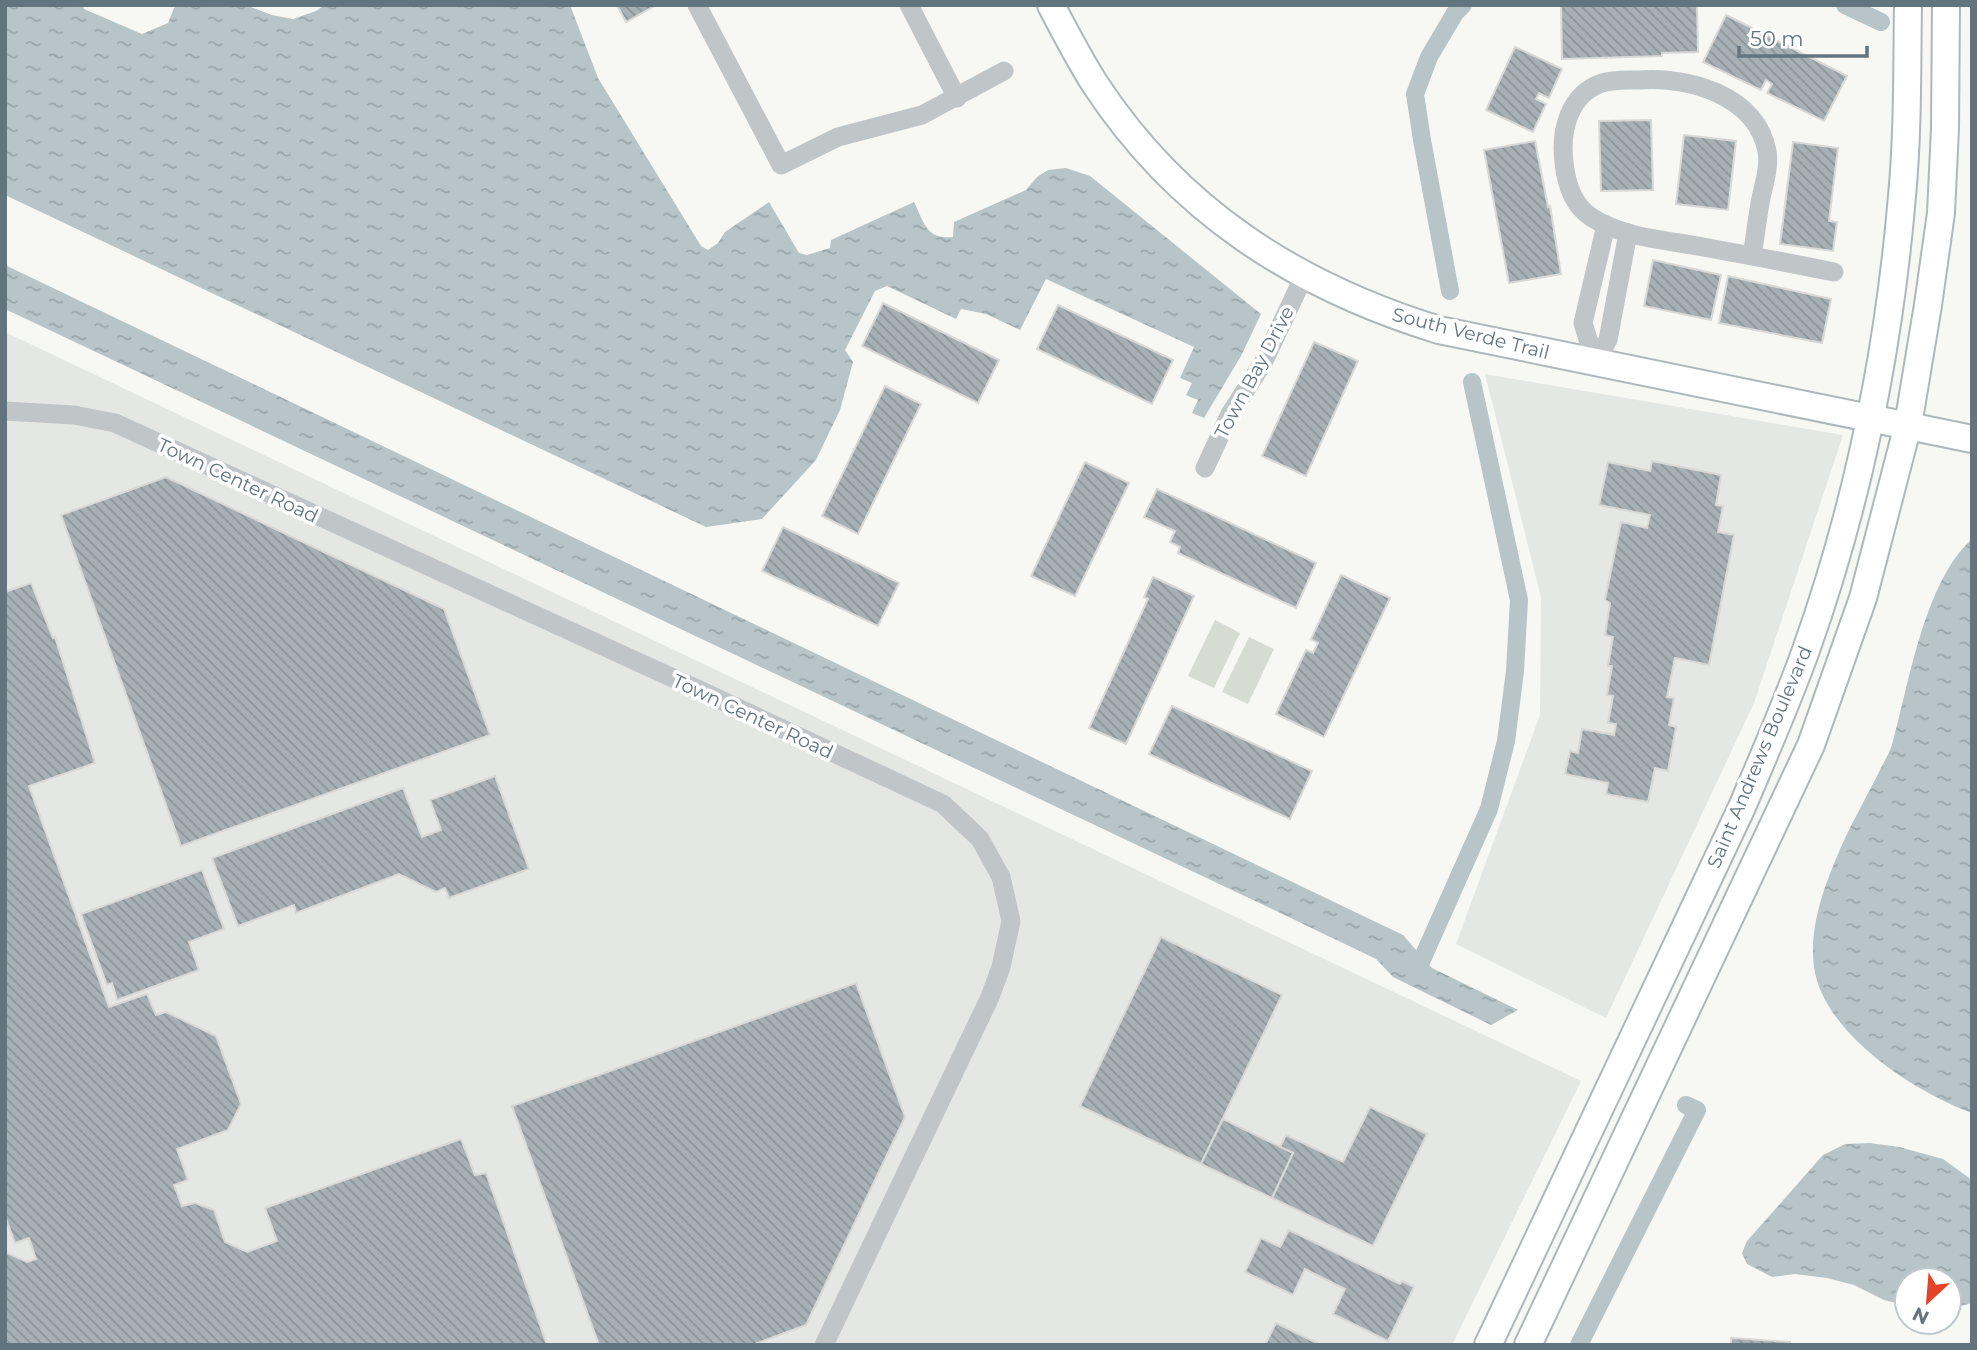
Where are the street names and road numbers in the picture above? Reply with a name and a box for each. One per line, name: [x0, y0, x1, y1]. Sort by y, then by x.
street label: Town Bay Drive: [1210, 302, 1299, 442]
street label: South Verde Trail: [1390, 303, 1552, 364]
street label: Town Center Road: [154, 433, 322, 528]
street label: Saint Andrews Boulevard: [1702, 643, 1817, 872]
street label: Town Center Road: [669, 669, 837, 764]

